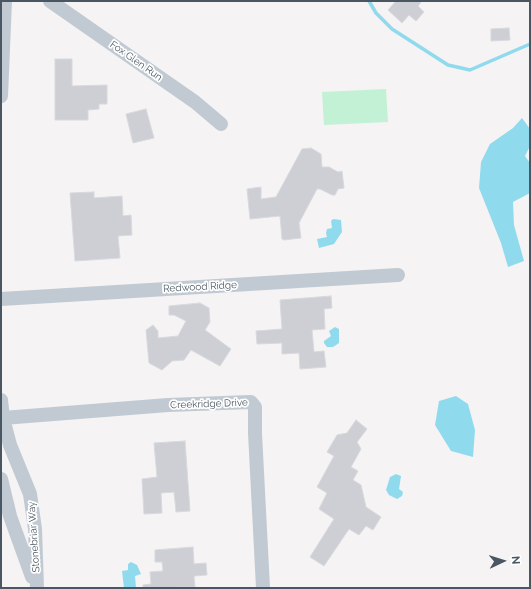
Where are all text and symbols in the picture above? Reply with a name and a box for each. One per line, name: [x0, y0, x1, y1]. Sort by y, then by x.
street label: Fox Glen Run: [107, 39, 165, 83]
street label: Redwood Ridge: [163, 279, 237, 295]
street label: Creekridge Drive: [170, 397, 248, 411]
street label: Stonebriar Way: [26, 501, 42, 573]
north arrow: [483, 541, 523, 581]
text: N: [509, 555, 522, 565]

